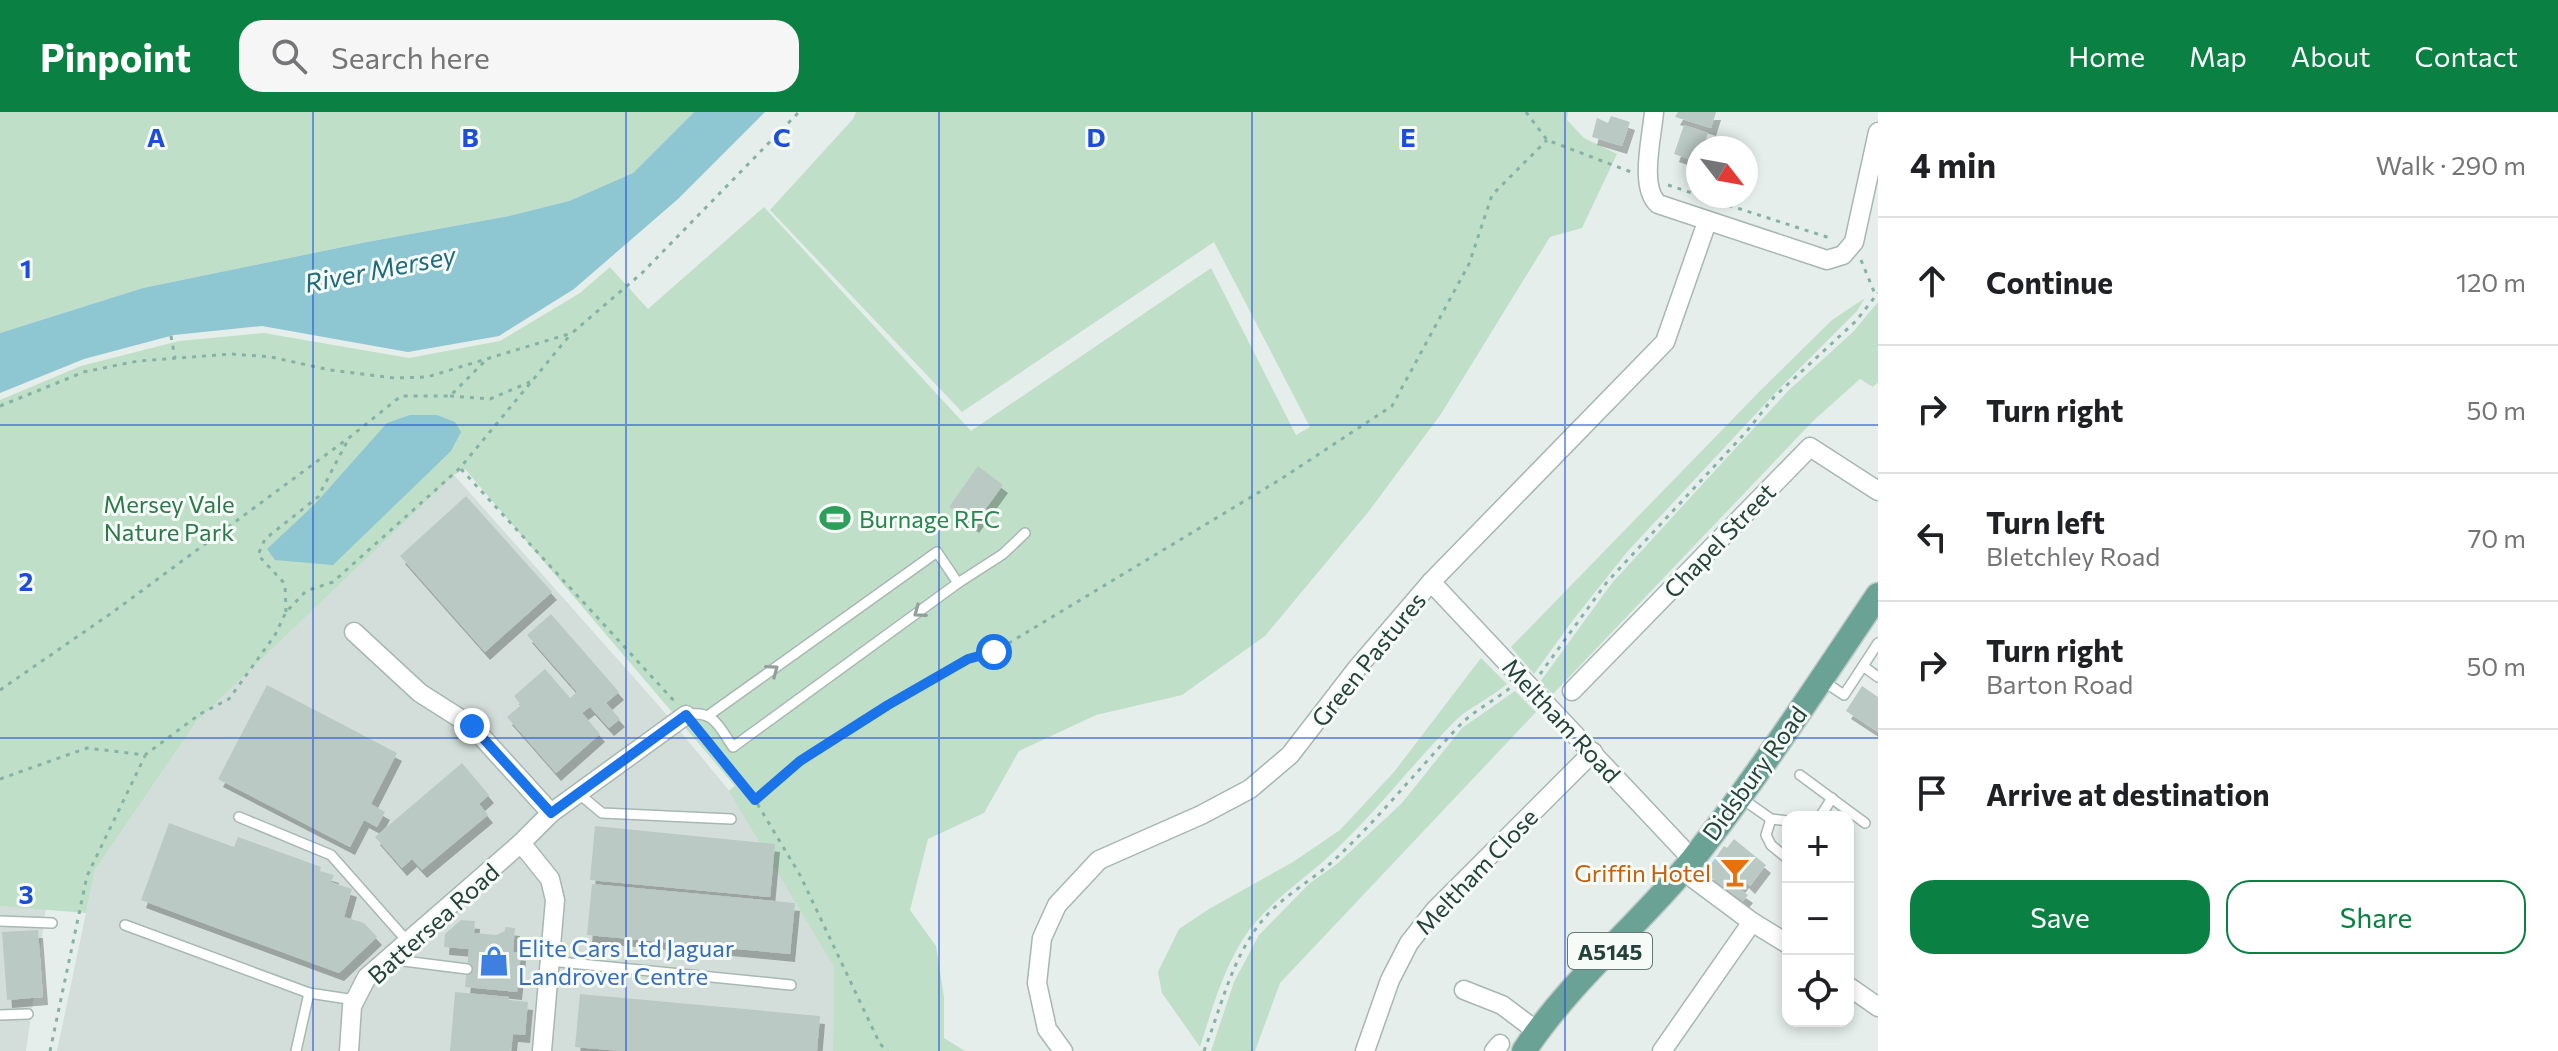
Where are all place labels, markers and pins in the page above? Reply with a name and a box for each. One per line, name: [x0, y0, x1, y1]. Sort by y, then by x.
sports icon: Burnage RFC: [818, 501, 852, 535]
place label: Burnage RFC: [859, 504, 1000, 533]
bar icon: Griffin Hotel: [1718, 855, 1752, 889]
place label: Griffin Hotel: [1574, 858, 1711, 887]
place label: Elite Cars Ltd Jaguar Landrover Centre: [518, 933, 735, 990]
shop icon: Elite Cars Ltd Jaguar Landrover Centre: [477, 944, 511, 978]

